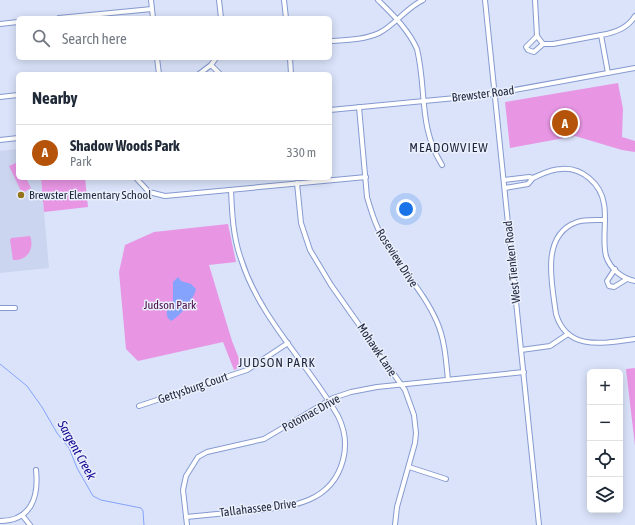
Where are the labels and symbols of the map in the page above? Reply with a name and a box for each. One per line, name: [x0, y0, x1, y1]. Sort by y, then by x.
street label: Brewster Road: [451, 83, 515, 105]
pin: A: [552, 108, 578, 138]
district label: MEADOWVIEW: [409, 140, 489, 155]
place label: Brewster Elementary School: [29, 188, 152, 202]
marker: Brewster Elementary School: [16, 190, 26, 200]
your location: [396, 199, 416, 219]
street label: West Tienken Road: [501, 220, 523, 304]
street label: Roseview Drive: [373, 226, 421, 290]
park label: Judson Park: [144, 298, 197, 312]
street label: Mohawk Lane: [354, 321, 400, 379]
district label: JUDSON PARK: [238, 355, 316, 370]
street label: Gettysburg Court: [156, 369, 230, 407]
street label: Potomac Drive: [280, 391, 342, 435]
water label: Sargent Creek: [54, 417, 99, 482]
street label: Tallahassee Drive: [219, 496, 297, 520]

